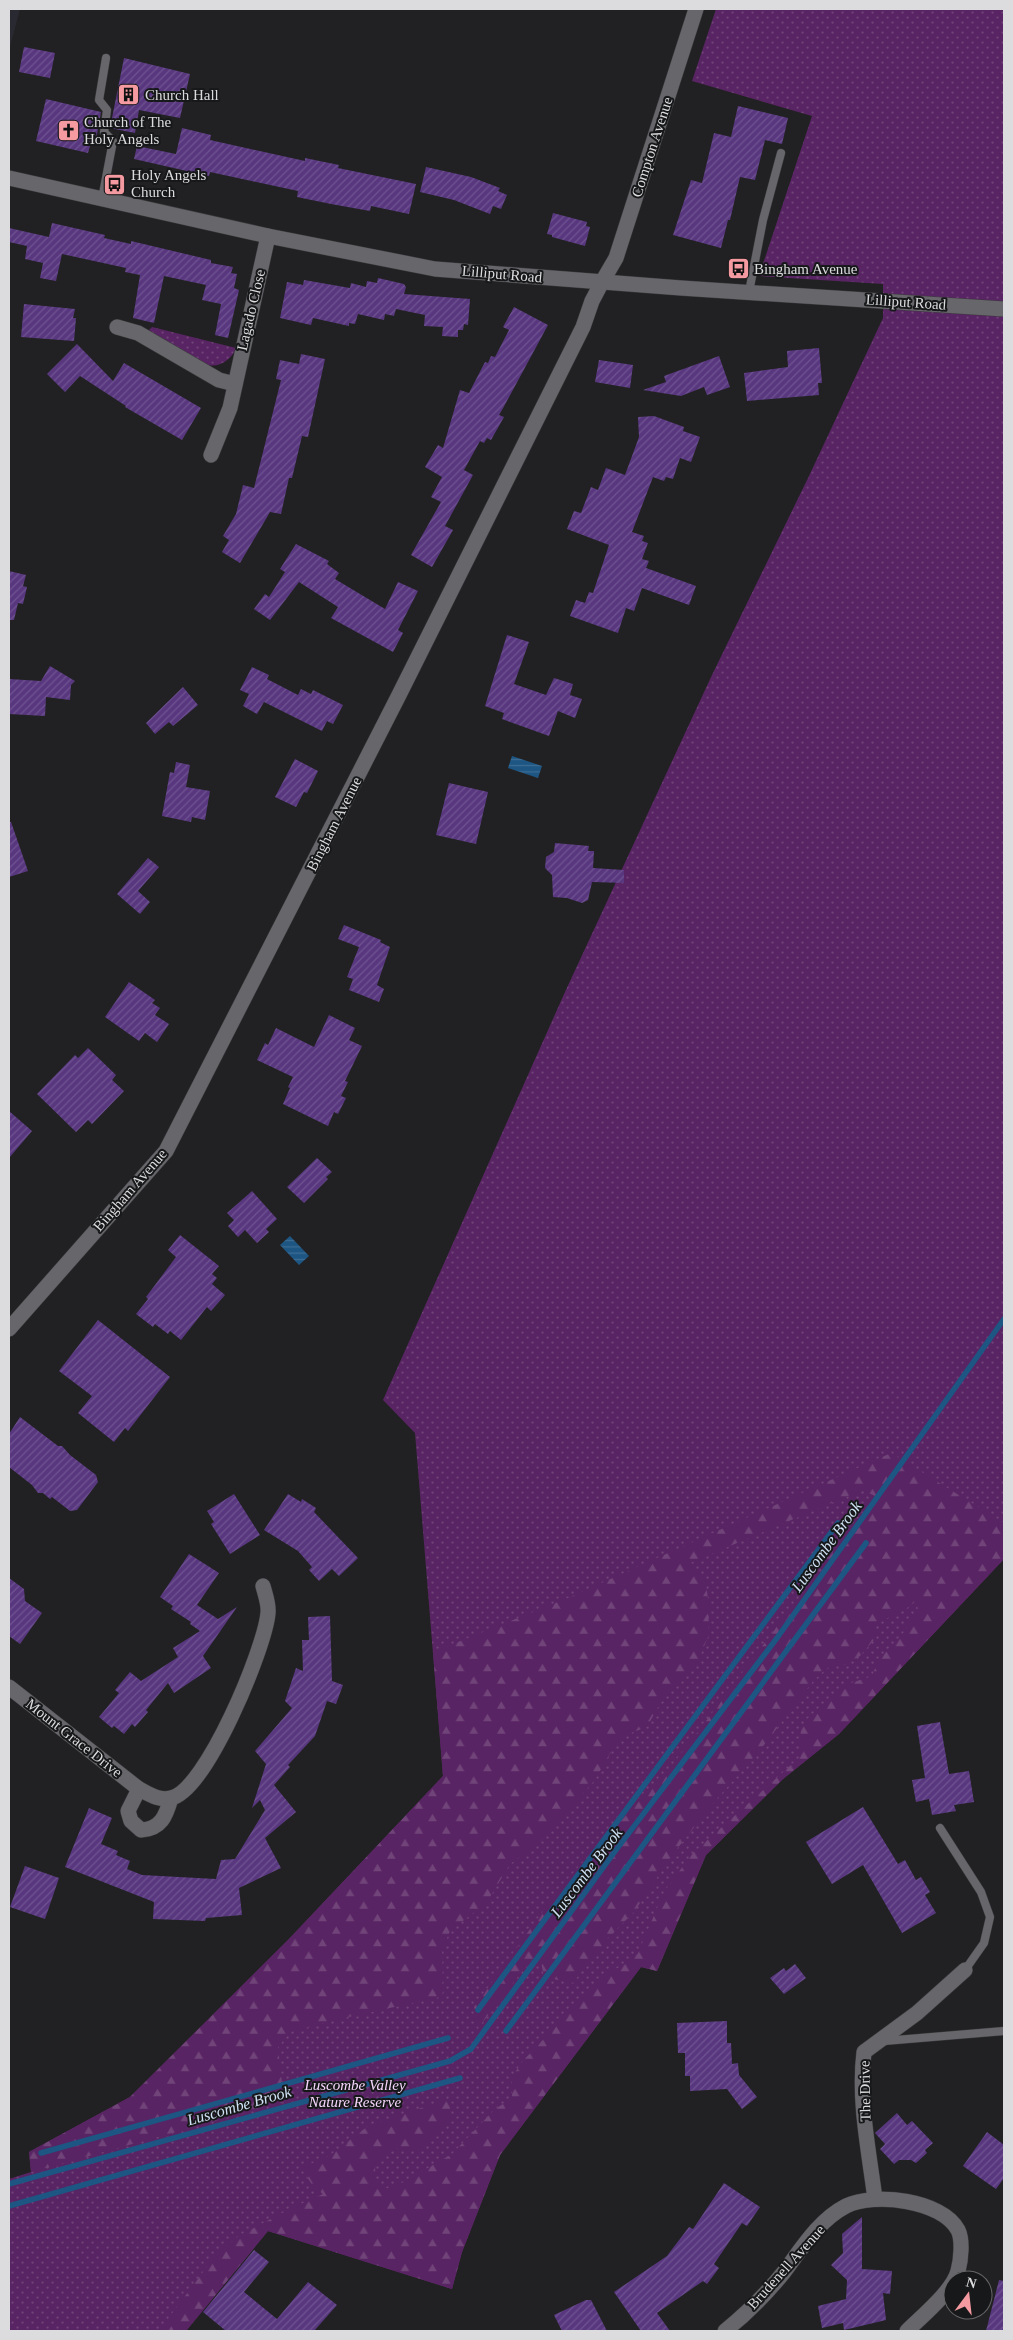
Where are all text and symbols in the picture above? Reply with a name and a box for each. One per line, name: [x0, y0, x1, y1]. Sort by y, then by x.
building icon: Church Hall: [117, 83, 141, 107]
place label: Church Hall: [145, 87, 219, 103]
street label: Compton Avenue: [628, 95, 676, 199]
place label: Church of The Holy Angels: [84, 114, 172, 147]
church icon: Church of The Holy Angels: [56, 119, 80, 143]
place label: Holy Angels Church: [131, 167, 207, 200]
bus stop icon: Holy Angels Church: [103, 172, 127, 196]
bus stop icon: Bingham Avenue: [726, 257, 750, 281]
place label: Bingham Avenue: [754, 261, 858, 277]
street label: Lilliput Road: [461, 263, 543, 286]
street label: Lagado Close: [234, 267, 268, 352]
street label: Lilliput Road: [865, 291, 947, 313]
street label: Bingham Avenue: [303, 774, 365, 874]
street label: Bingham Avenue: [90, 1145, 170, 1234]
water label: Luscombe Brook: [787, 1497, 865, 1596]
street label: Mount Grace Drive: [23, 1696, 125, 1781]
water label: Luscombe Brook: [547, 1824, 626, 1921]
street label: The Drive: [856, 2060, 874, 2122]
park label: Luscombe Valley Nature Reserve: [303, 2077, 406, 2110]
water label: Luscombe Brook: [184, 2082, 294, 2129]
street label: Brudenell Avenue: [744, 2221, 828, 2312]
north arrow: [943, 2270, 993, 2320]
text: N: [964, 2274, 978, 2291]

